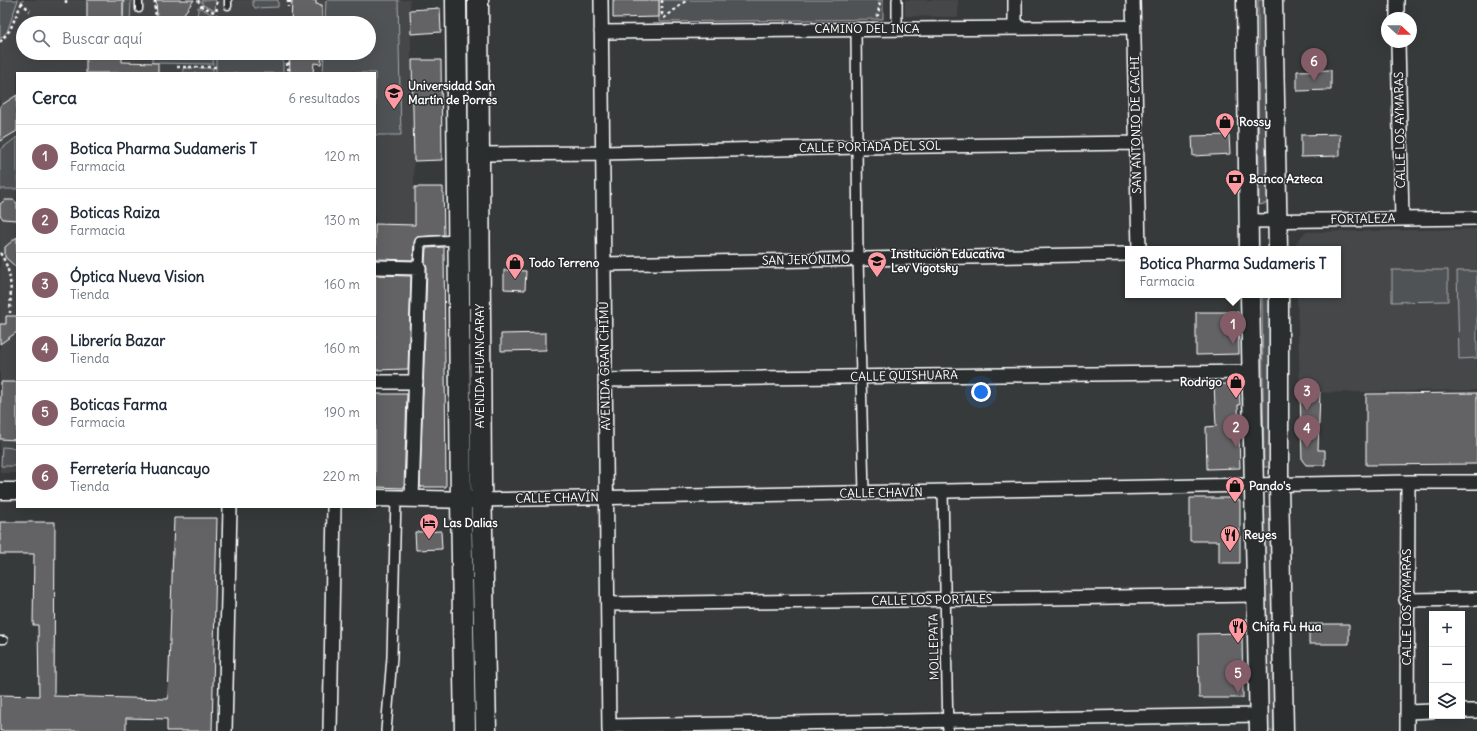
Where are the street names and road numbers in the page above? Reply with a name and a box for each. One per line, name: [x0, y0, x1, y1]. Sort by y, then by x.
street label: CAMINO DEL INCA: [814, 21, 920, 36]
street label: SAN ANTONIO DE CACHI: [1127, 56, 1144, 194]
street label: CALLE LOS AYMARAS: [1391, 71, 1408, 189]
street label: CALLE PORTADA DEL SOL: [799, 138, 942, 155]
street label: FORTALEZA: [1330, 210, 1396, 227]
street label: SAN JERÓNIMO: [762, 251, 850, 268]
street label: AVENIDA GRAN CHIMU: [596, 301, 613, 431]
street label: AVENIDA HUANCARAY: [472, 303, 487, 428]
street label: CALLE QUISHUARA: [850, 367, 958, 384]
street label: CALLE CHAVÍN: [839, 484, 923, 501]
street label: CALLE CHAVÍN: [515, 489, 599, 506]
street label: CALLE LOS AYMARAS: [1399, 548, 1414, 665]
street label: CALLE LOS PORTALES: [871, 591, 993, 608]
street label: MOLLEPATA: [925, 613, 942, 680]

